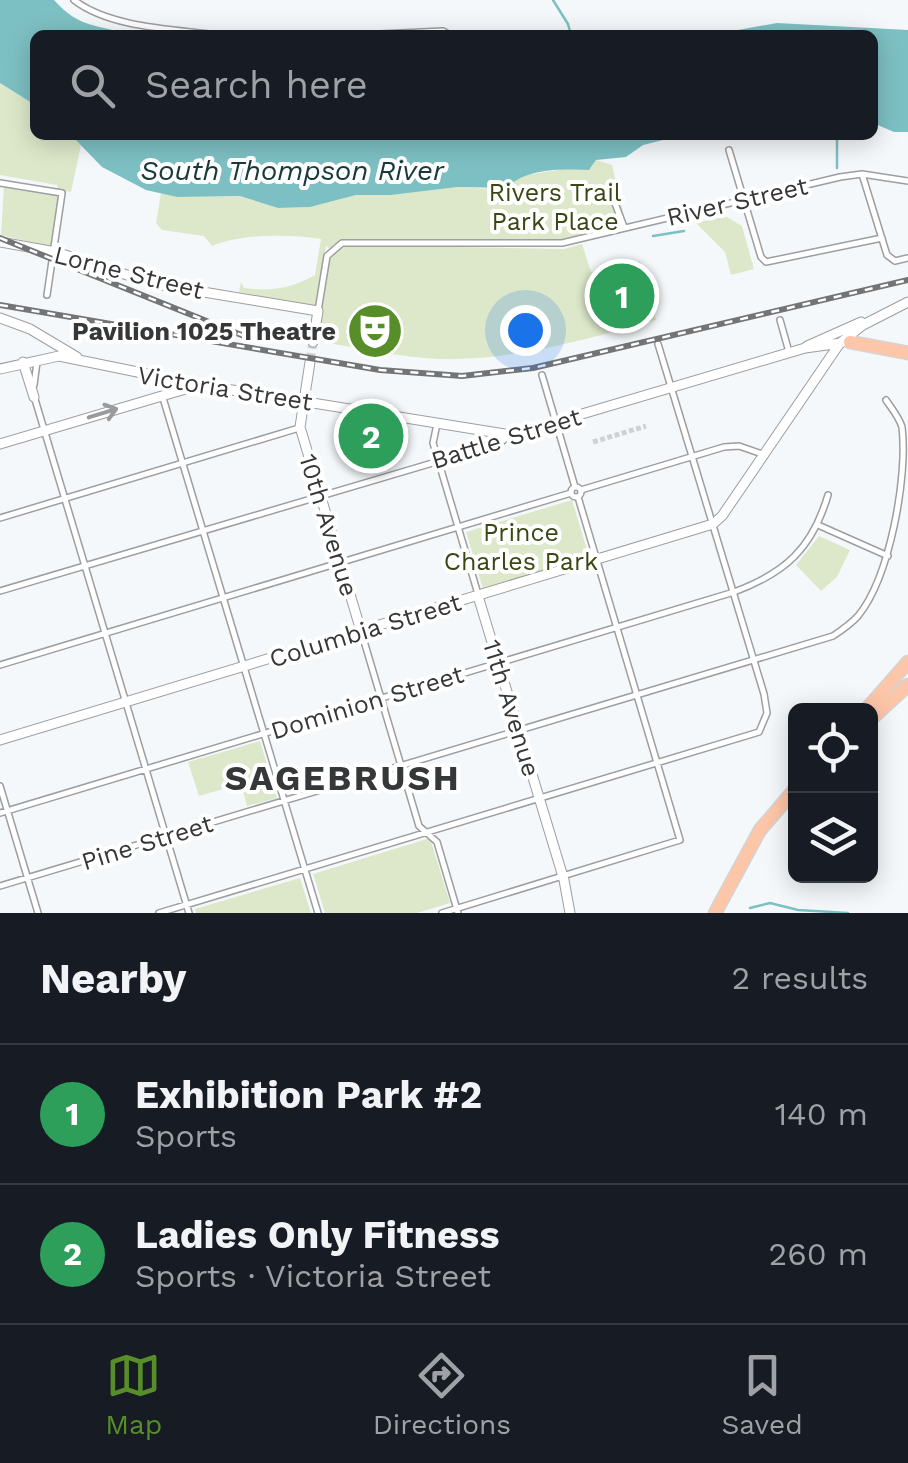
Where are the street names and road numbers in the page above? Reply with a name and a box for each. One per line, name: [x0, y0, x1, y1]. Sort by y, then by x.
street label: River Street: [664, 171, 811, 232]
street label: Lorne Street: [51, 240, 207, 305]
street label: Victoria Street: [135, 360, 315, 417]
street label: Battle Street: [428, 402, 585, 475]
street label: 10th Avenue: [293, 451, 364, 600]
street label: Columbia Street: [266, 587, 465, 673]
street label: 11th Avenue: [477, 636, 546, 780]
street label: Dominion Street: [267, 659, 467, 746]
street label: Pine Street: [78, 809, 217, 876]

